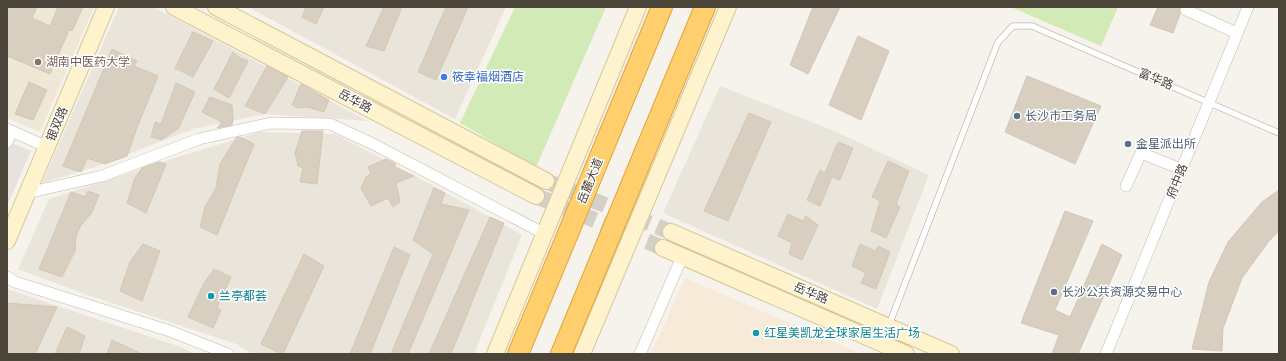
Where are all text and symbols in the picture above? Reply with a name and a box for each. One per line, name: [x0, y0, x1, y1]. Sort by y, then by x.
place label: 湖南中医药大学: [46, 55, 130, 69]
marker: 湖南中医药大学: [33, 57, 43, 67]
street label: 富华路: [1137, 66, 1175, 92]
place label: 筱幸福烟酒店: [452, 70, 524, 84]
marker: 筱幸福烟酒店: [439, 72, 449, 82]
street label: 岳华路: [336, 86, 374, 116]
street label: 银双路: [44, 105, 70, 143]
place label: 长沙市工务局: [1025, 109, 1097, 123]
marker: 长沙市工务局: [1012, 111, 1022, 121]
place label: 金星派出所: [1136, 137, 1196, 151]
marker: 金星派出所: [1123, 139, 1133, 149]
street label: 岳麓大道: [575, 156, 605, 206]
street label: 府中路: [1164, 162, 1190, 200]
street label: 岳华路: [792, 280, 830, 306]
place label: 长沙公共资源交易中心: [1062, 285, 1182, 299]
marker: 长沙公共资源交易中心: [1049, 287, 1059, 297]
place label: 兰亭都荟: [219, 289, 267, 303]
marker: 兰亭都荟: [206, 291, 216, 301]
place label: 红星美凯龙全球家居生活广场: [764, 326, 920, 340]
marker: 红星美凯龙全球家居生活广场: [751, 328, 761, 338]

